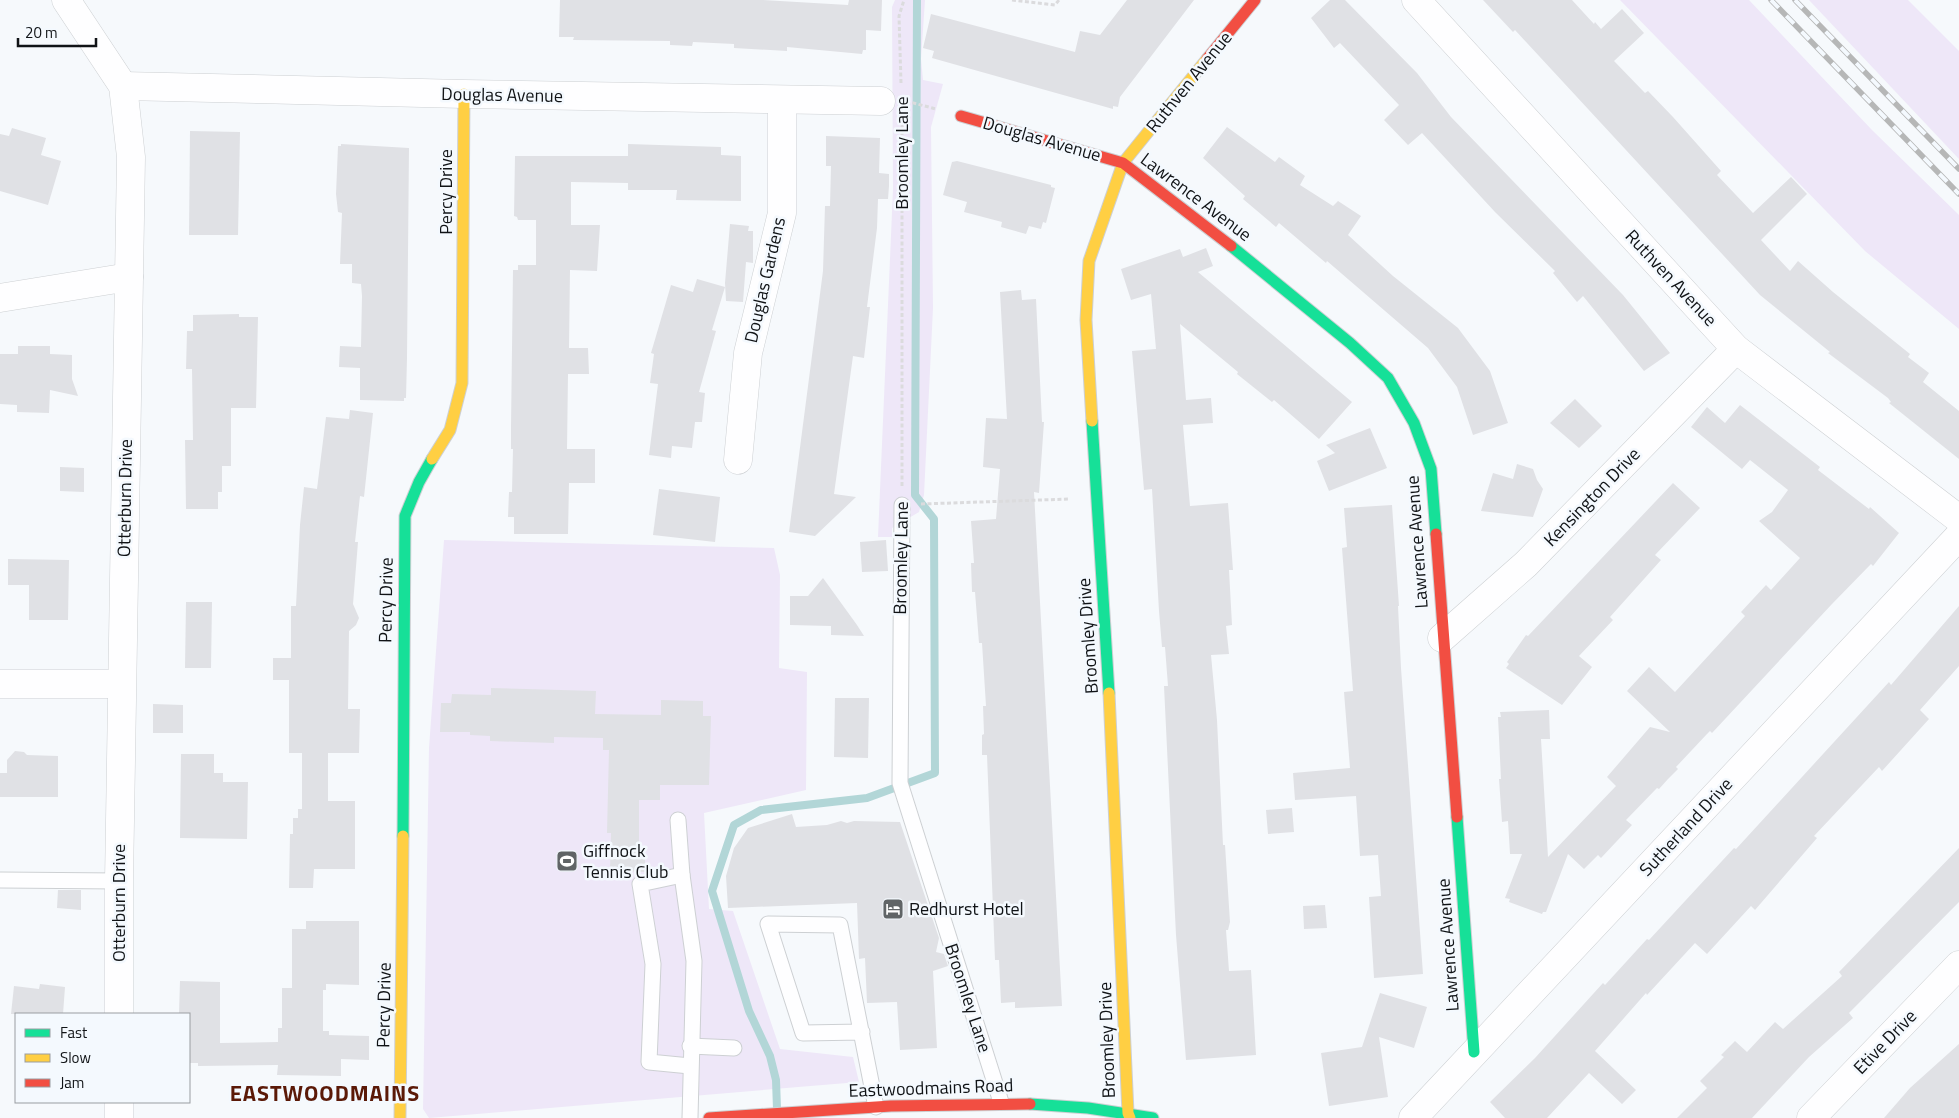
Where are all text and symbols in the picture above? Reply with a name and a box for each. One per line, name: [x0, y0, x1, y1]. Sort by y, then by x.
scale bar: [18, 15, 95, 47]
text: 20 m: [25, 21, 58, 44]
street label: Ruthven Avenue: [1139, 25, 1238, 138]
street label: Douglas Avenue: [441, 80, 563, 109]
street label: Broomley Lane: [888, 96, 915, 210]
street label: Douglas Avenue: [980, 109, 1104, 168]
street label: Lawrence Avenue: [1135, 146, 1258, 247]
street label: Percy Drive: [432, 149, 459, 235]
street label: Douglas Gardens: [737, 214, 792, 345]
street label: Ruthven Avenue: [1619, 223, 1724, 332]
street label: Otterburn Drive: [110, 439, 139, 557]
street label: Kensington Drive: [1537, 441, 1646, 552]
street label: Lawrence Avenue: [1398, 475, 1435, 609]
street label: Broomley Lane: [886, 501, 915, 615]
street label: Percy Drive: [371, 557, 400, 643]
street label: Broomley Drive: [1070, 577, 1105, 695]
street label: Sutherland Drive: [1633, 771, 1739, 882]
place label: Giffnock Tennis Club: [583, 837, 669, 885]
street label: Otterburn Drive: [105, 844, 132, 962]
sports icon: Giffnock Tennis Club: [555, 849, 579, 873]
street label: Lawrence Avenue: [1429, 878, 1466, 1012]
place label: Redhurst Hotel: [909, 895, 1024, 922]
hotel icon: Redhurst Hotel: [881, 897, 905, 921]
street label: Broomley Lane: [938, 940, 999, 1056]
street label: Percy Drive: [369, 962, 398, 1048]
street label: Broomley Drive: [1091, 981, 1122, 1099]
street label: Etive Drive: [1847, 1003, 1922, 1080]
legend: [15, 1013, 190, 1103]
text: Fast: [60, 1021, 88, 1044]
text: Slow: [60, 1046, 91, 1069]
text: Jam: [60, 1071, 84, 1094]
street label: Eastwoodmains Road: [848, 1071, 1014, 1104]
district label: EASTWOODMAINS: [230, 1076, 420, 1110]

